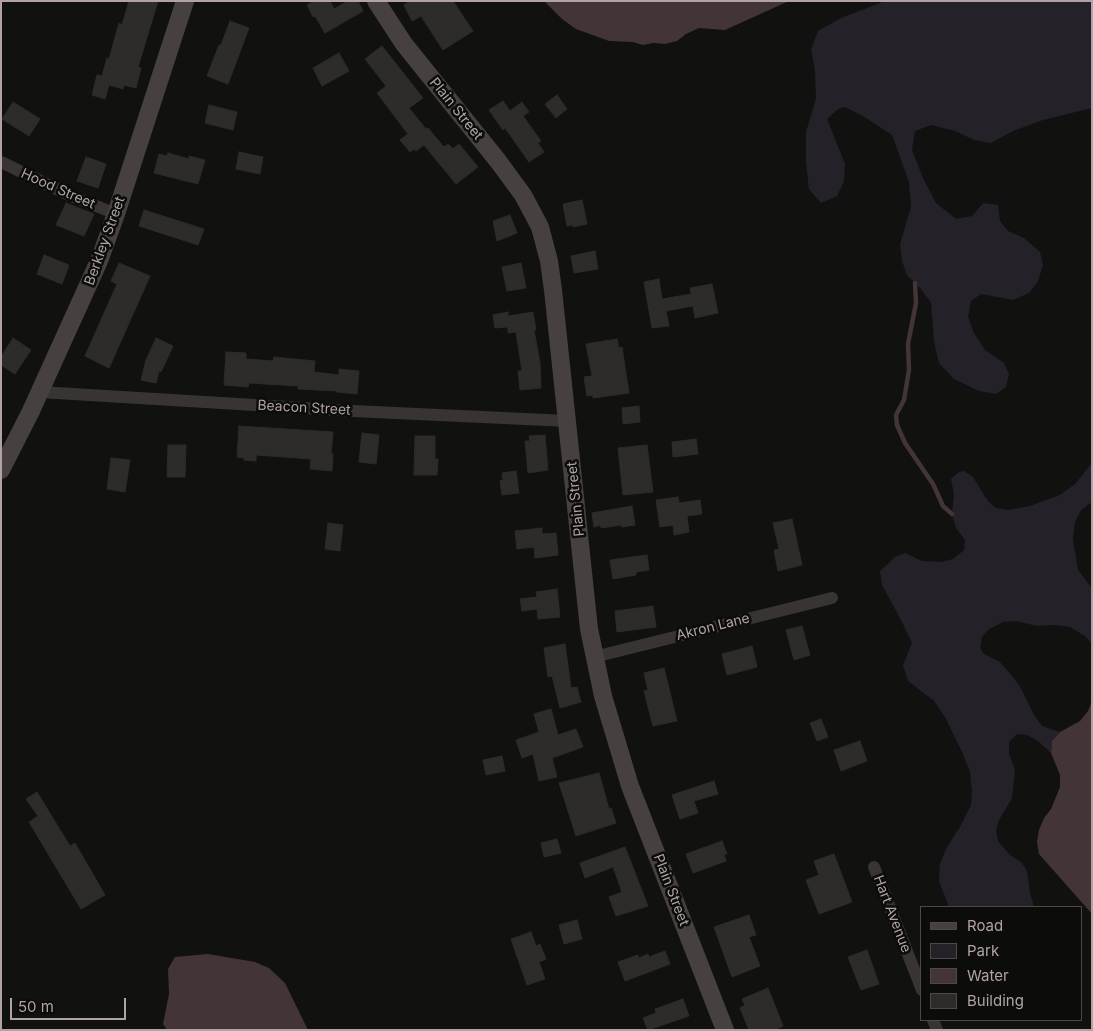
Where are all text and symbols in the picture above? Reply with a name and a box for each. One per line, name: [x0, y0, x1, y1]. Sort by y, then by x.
street label: Plain Street: [426, 74, 486, 144]
street label: Hood Street: [18, 165, 98, 213]
street label: Berkley Street: [81, 194, 129, 288]
street label: Beacon Street: [257, 397, 351, 419]
street label: Plain Street: [564, 461, 588, 537]
street label: Akron Lane: [674, 610, 752, 644]
street label: Plain Street: [650, 852, 692, 928]
street label: Hart Avenue: [870, 873, 914, 955]
legend: [920, 906, 1083, 1021]
text: Road: [967, 916, 1003, 935]
text: Park: [967, 941, 999, 960]
text: Water: [967, 966, 1009, 985]
scale bar: [12, 988, 129, 1020]
text: Building: [967, 991, 1024, 1010]
text: 50 m: [18, 997, 54, 1016]

